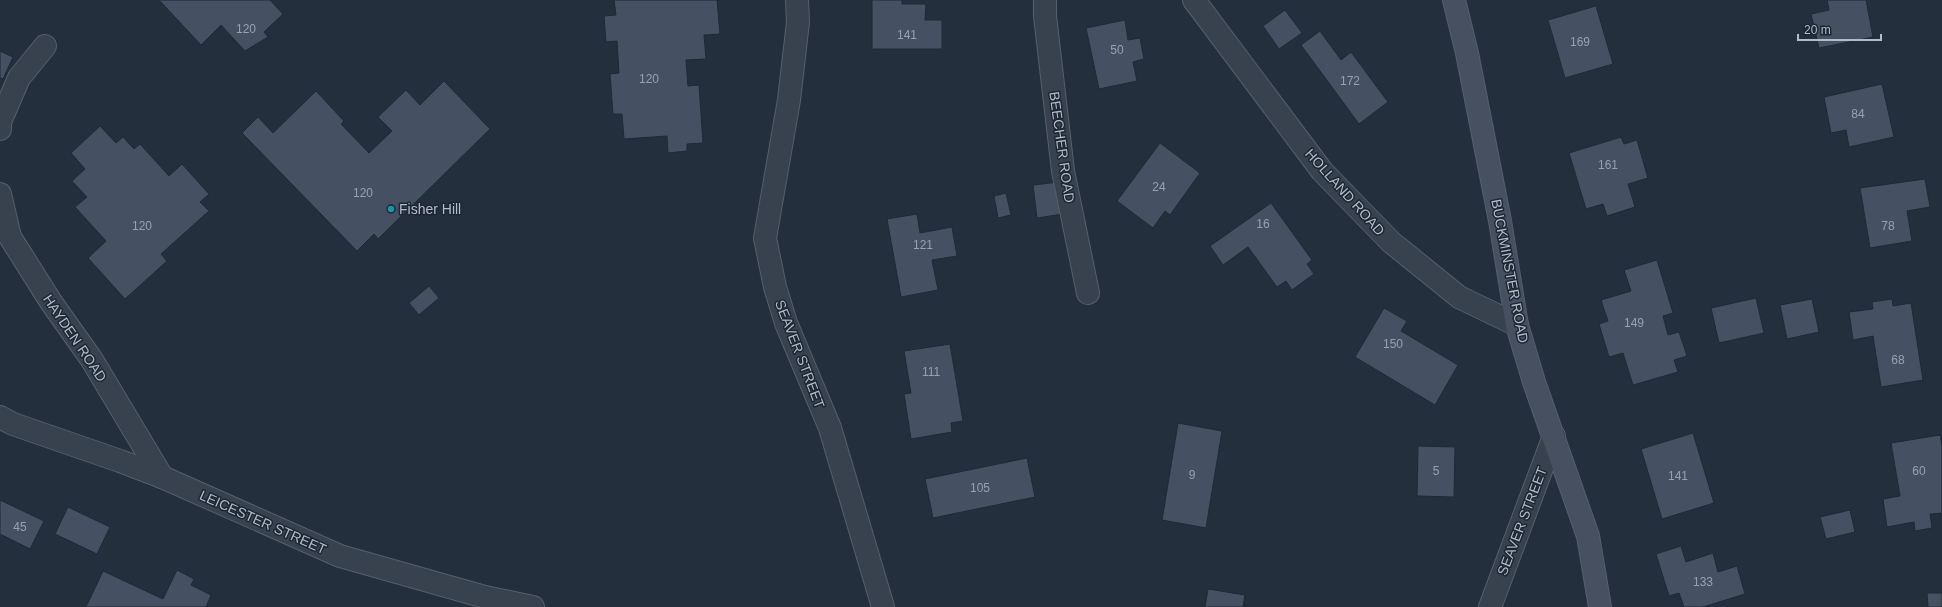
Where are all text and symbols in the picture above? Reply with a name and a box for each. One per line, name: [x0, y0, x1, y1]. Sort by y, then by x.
scale bar: [1798, 16, 1881, 42]
house number: 120: [236, 22, 256, 36]
text: 20 m: [1804, 23, 1831, 37]
house number: 141: [897, 28, 917, 42]
house number: 169: [1570, 35, 1590, 49]
house number: 50: [1110, 43, 1124, 57]
house number: 120: [639, 72, 659, 86]
house number: 172: [1340, 74, 1360, 88]
street label: BEECHER ROAD: [1046, 90, 1078, 204]
house number: 84: [1851, 107, 1865, 121]
street label: HOLLAND ROAD: [1302, 146, 1388, 238]
house number: 161: [1598, 158, 1618, 172]
house number: 24: [1152, 180, 1166, 194]
house number: 120: [353, 186, 373, 200]
street label: BUCKMINSTER ROAD: [1488, 198, 1532, 344]
place label: Fisher Hill: [399, 201, 461, 217]
marker: Fisher Hill: [386, 204, 396, 214]
house number: 16: [1256, 217, 1270, 231]
house number: 120: [132, 219, 152, 233]
house number: 78: [1881, 219, 1895, 233]
house number: 121: [913, 238, 933, 252]
street label: HAYDEN ROAD: [40, 291, 110, 385]
street label: SEAVER STREET: [772, 298, 828, 411]
house number: 149: [1624, 316, 1644, 330]
house number: 150: [1383, 337, 1403, 351]
house number: 68: [1891, 353, 1905, 367]
house number: 111: [922, 365, 940, 379]
house number: 5: [1433, 464, 1440, 478]
street label: SEAVER STREET: [1494, 464, 1550, 577]
house number: 60: [1912, 464, 1926, 478]
house number: 9: [1189, 468, 1196, 482]
house number: 141: [1668, 469, 1688, 483]
house number: 105: [970, 481, 990, 495]
street label: LEICESTER STREET: [197, 487, 329, 557]
house number: 45: [13, 520, 27, 534]
house number: 133: [1693, 575, 1713, 589]

